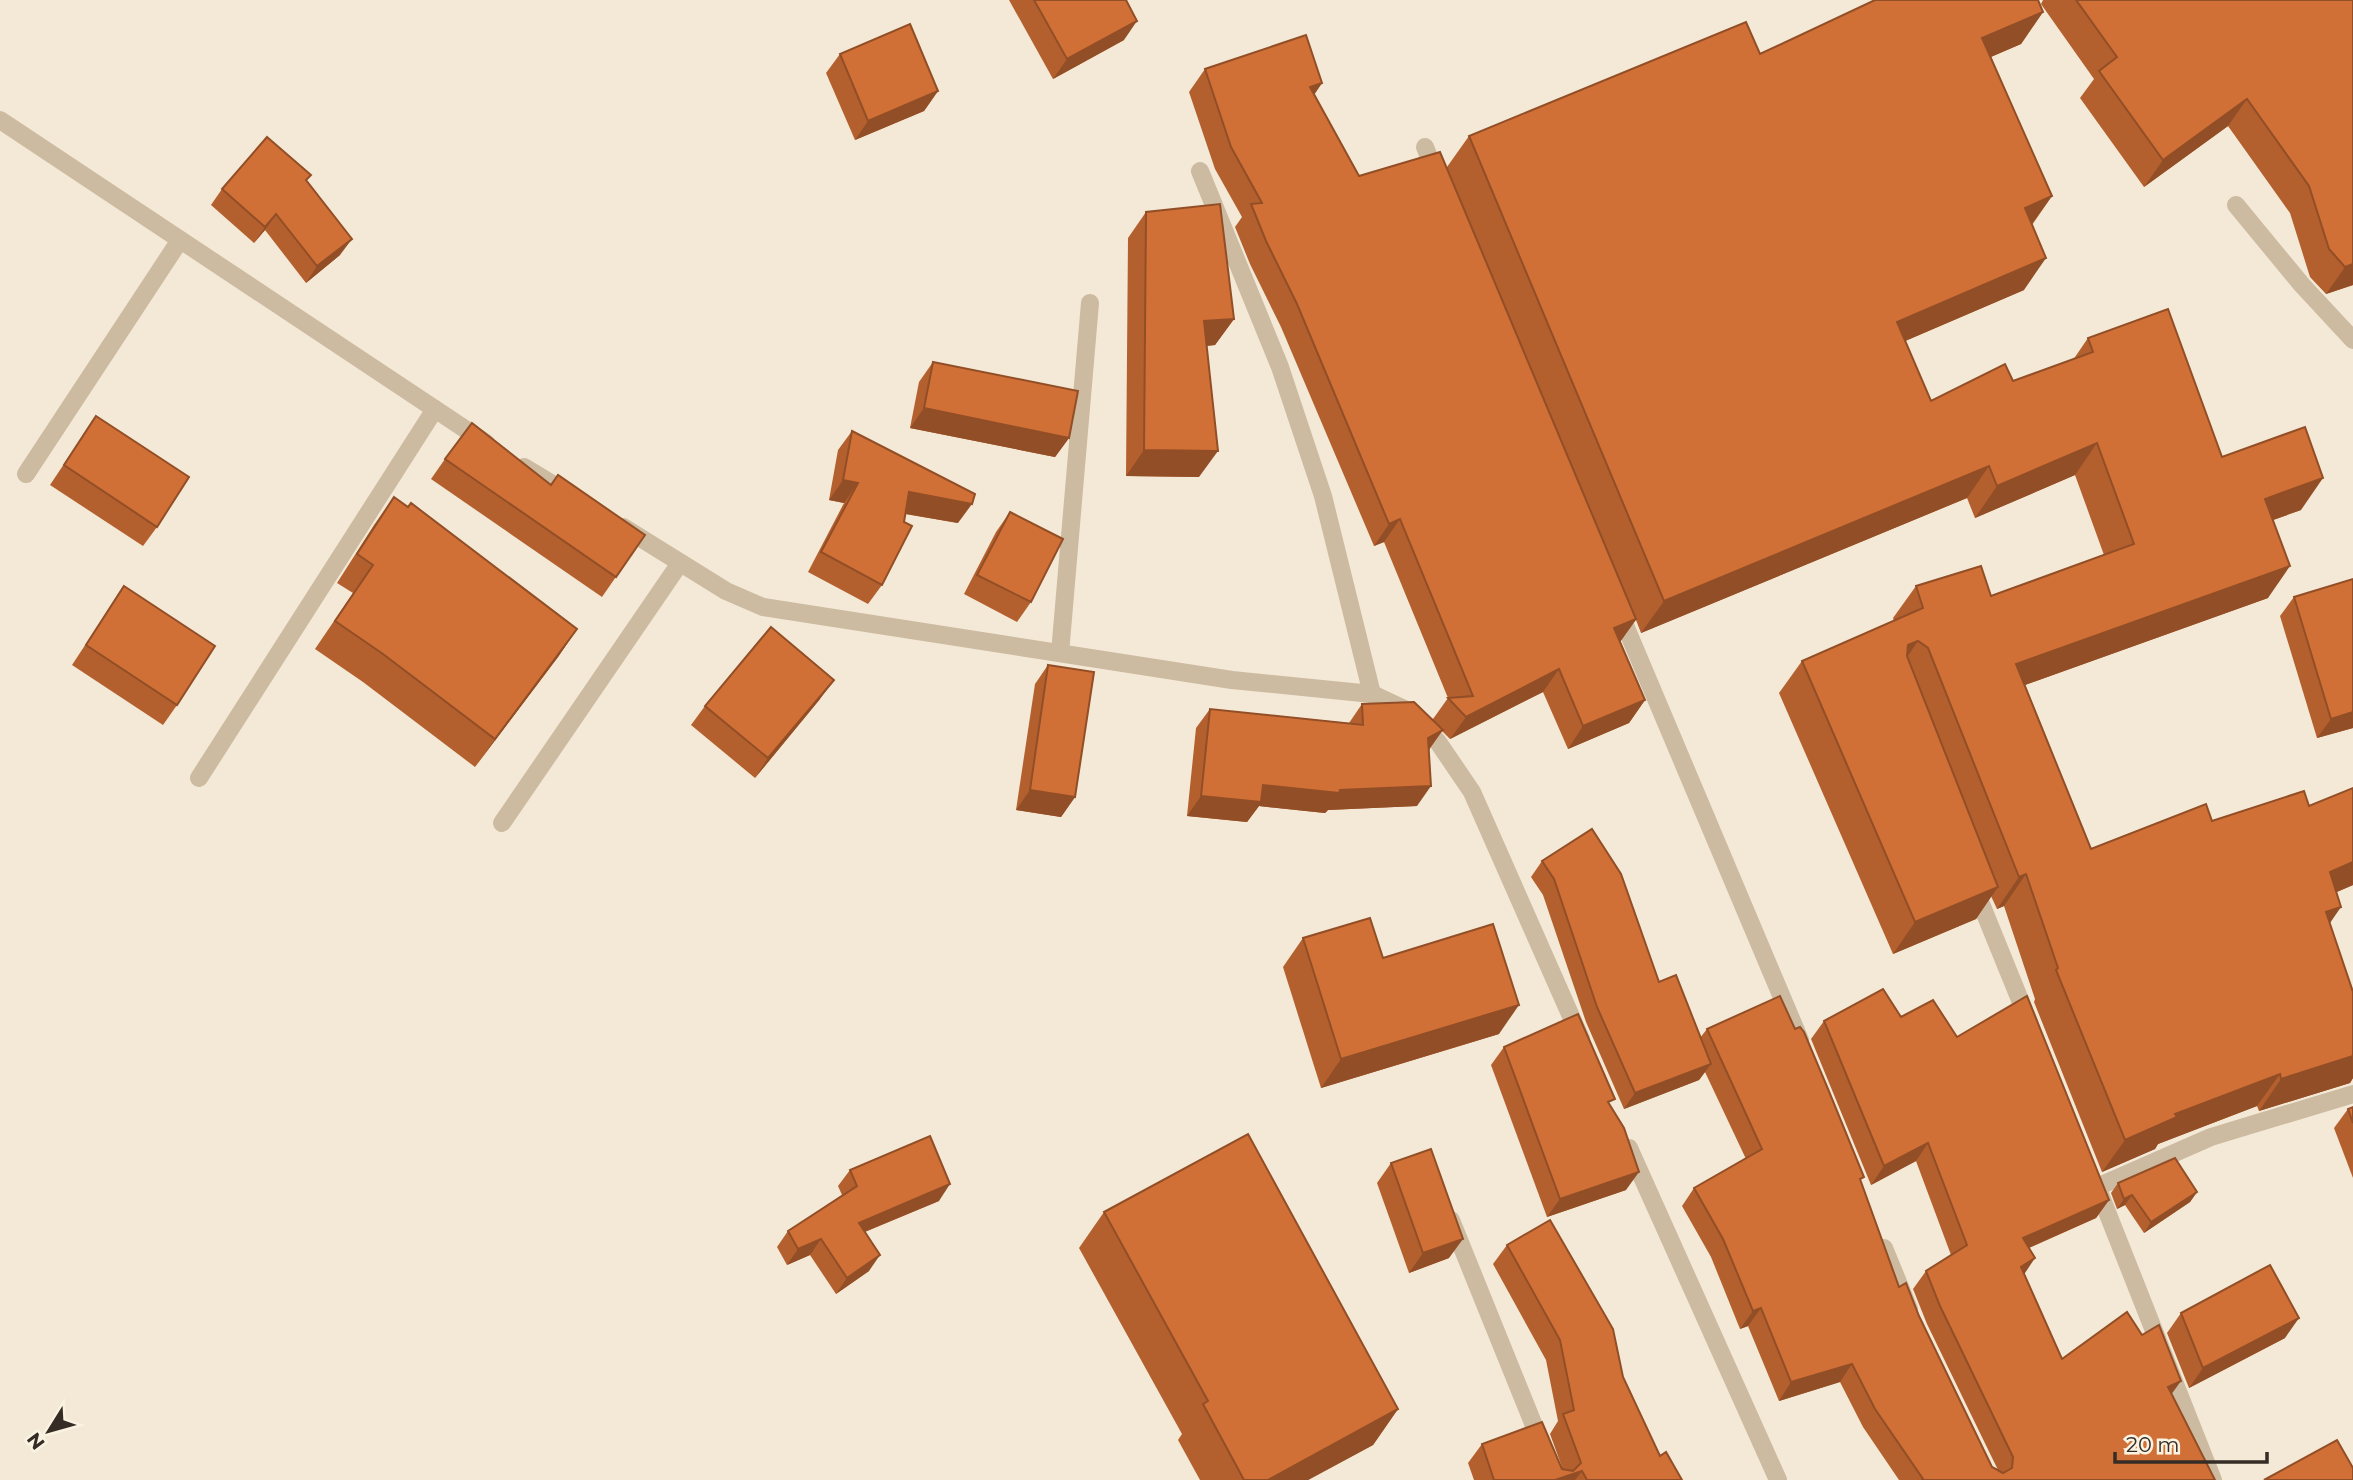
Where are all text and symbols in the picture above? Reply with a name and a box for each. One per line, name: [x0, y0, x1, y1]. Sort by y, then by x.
north arrow: [14, 1396, 84, 1466]
scale bar: [2115, 1420, 2267, 1464]
text: N: [22, 1428, 50, 1454]
text: 20 m: [2126, 1432, 2180, 1457]

